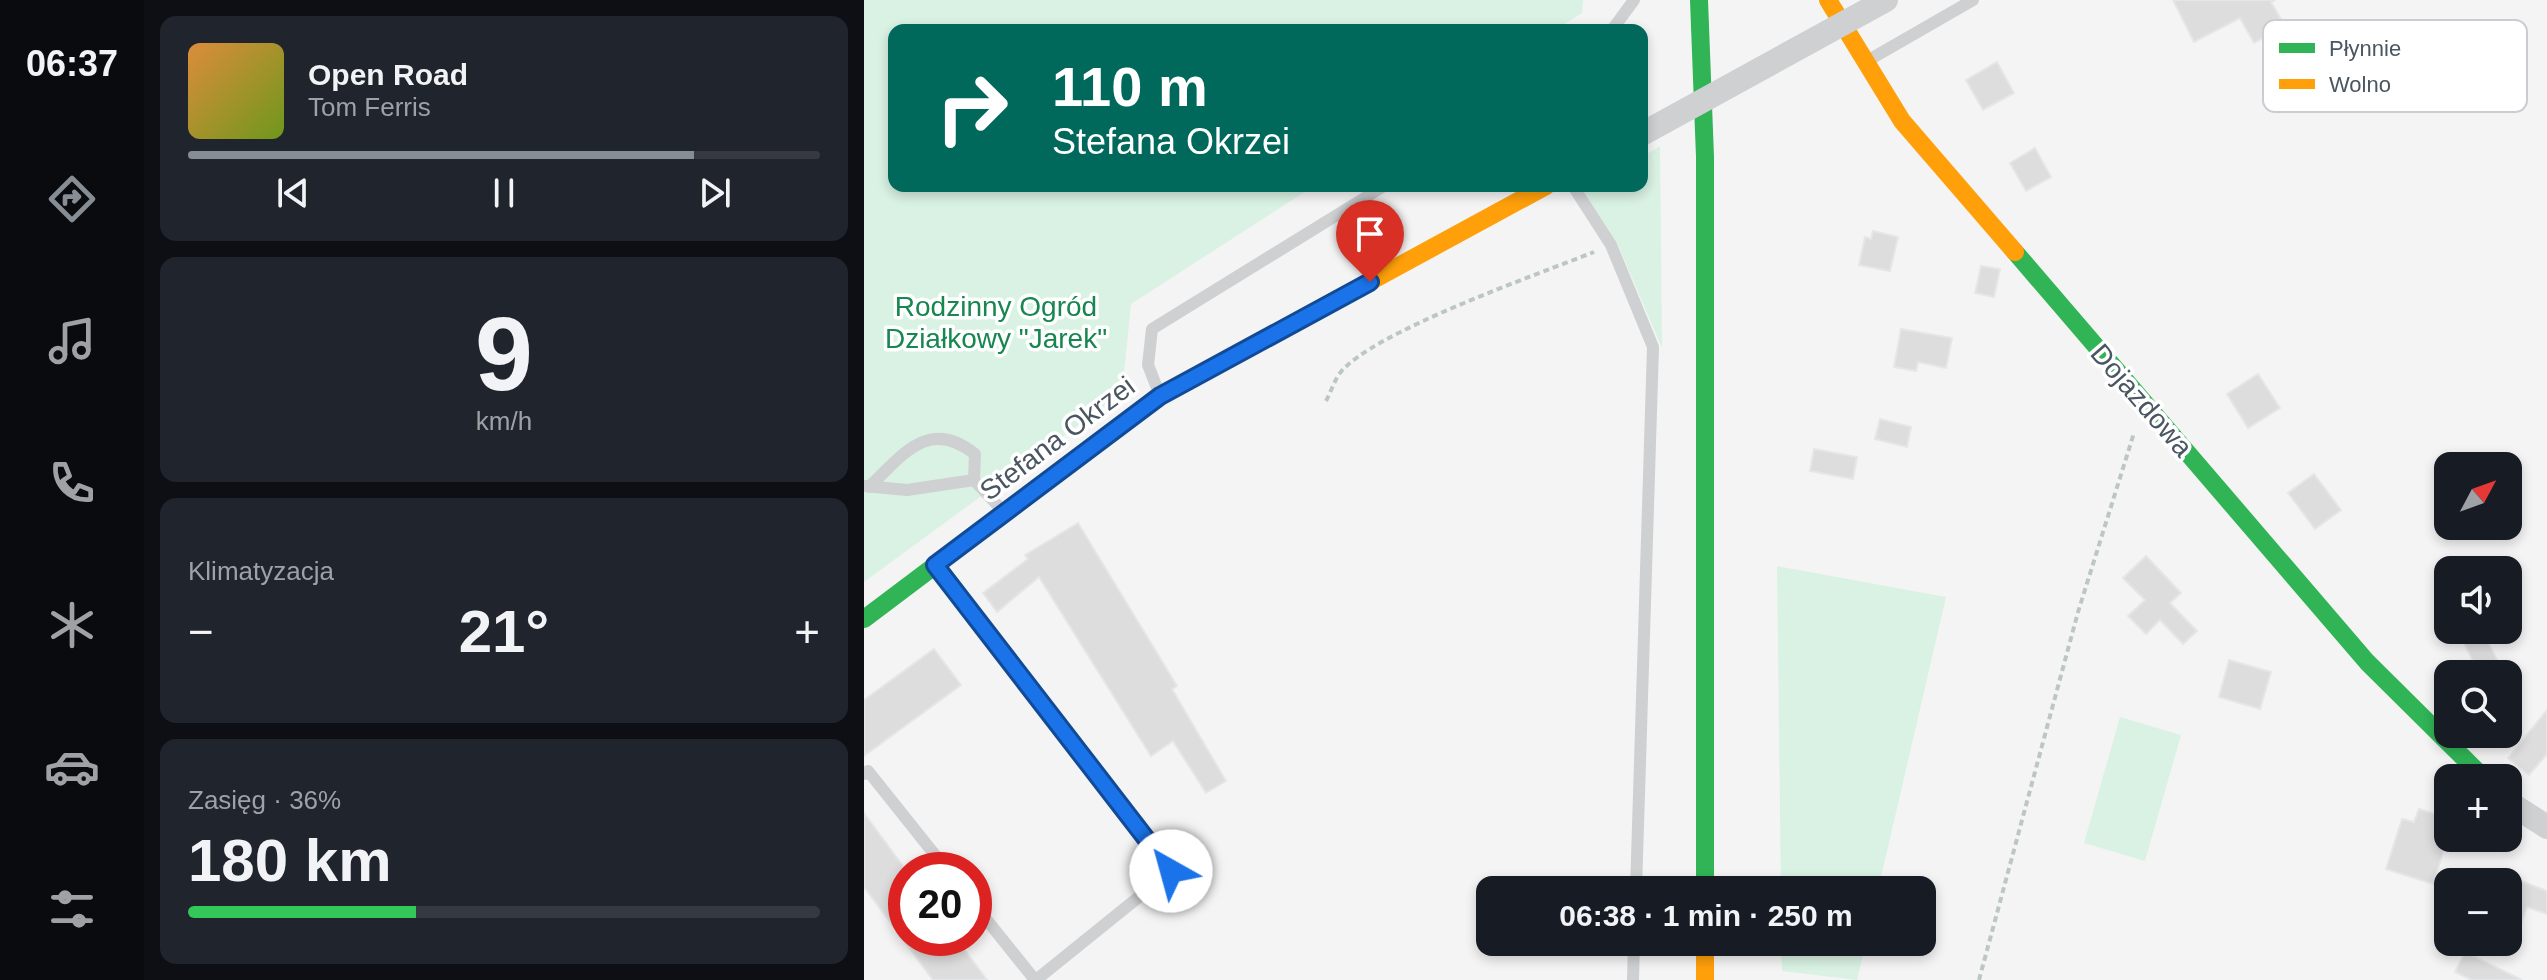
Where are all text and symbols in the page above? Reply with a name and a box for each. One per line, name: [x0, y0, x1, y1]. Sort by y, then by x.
legend: [2263, 20, 2527, 112]
text: Płynnie: [2329, 36, 2401, 61]
text: 06:37: [26, 43, 118, 84]
text: 110 m: [1052, 55, 1208, 118]
icon: right: [920, 56, 1024, 160]
text: Open Road: [308, 58, 468, 91]
text: Wolno: [2329, 72, 2391, 97]
text: Tom Ferris: [308, 92, 431, 122]
text: Stefana Okrzei: [1052, 121, 1290, 162]
icon: directions: [44, 171, 100, 227]
icon: previous: [271, 171, 315, 215]
icon: pause: [482, 171, 526, 215]
icon: next: [693, 171, 737, 215]
pin: [1336, 200, 1404, 282]
icon: arrive: [1348, 212, 1392, 256]
park label: Rodzinny Ogród Działkowy "Jarek": [885, 291, 1107, 354]
text: 9: [475, 296, 533, 412]
icon: music: [44, 313, 100, 369]
street label: Dojazdowa: [2084, 338, 2199, 463]
street label: Stefana Okrzei: [974, 370, 1141, 507]
text: km/h: [476, 406, 532, 436]
north arrow: [2434, 452, 2522, 540]
map controls: [2434, 452, 2522, 956]
icon: phone: [44, 455, 100, 511]
text: Klimatyzacja: [188, 556, 334, 586]
button: sound: [2434, 556, 2522, 644]
icon: climate: [44, 597, 100, 653]
text: 21°: [459, 598, 549, 665]
text: −: [188, 607, 214, 656]
text: +: [794, 607, 820, 656]
button: search: [2434, 660, 2522, 748]
icon: car: [44, 739, 100, 795]
button: +: [2434, 764, 2522, 852]
text: Zasięg · 36%: [188, 785, 341, 815]
text: 180 km: [188, 827, 392, 894]
position arrow: [1129, 829, 1213, 913]
speed limit sign: 20: [888, 852, 992, 956]
button: −: [2434, 868, 2522, 956]
icon: filters: [44, 881, 100, 937]
text: 06:38 · 1 min · 250 m: [1559, 899, 1853, 932]

